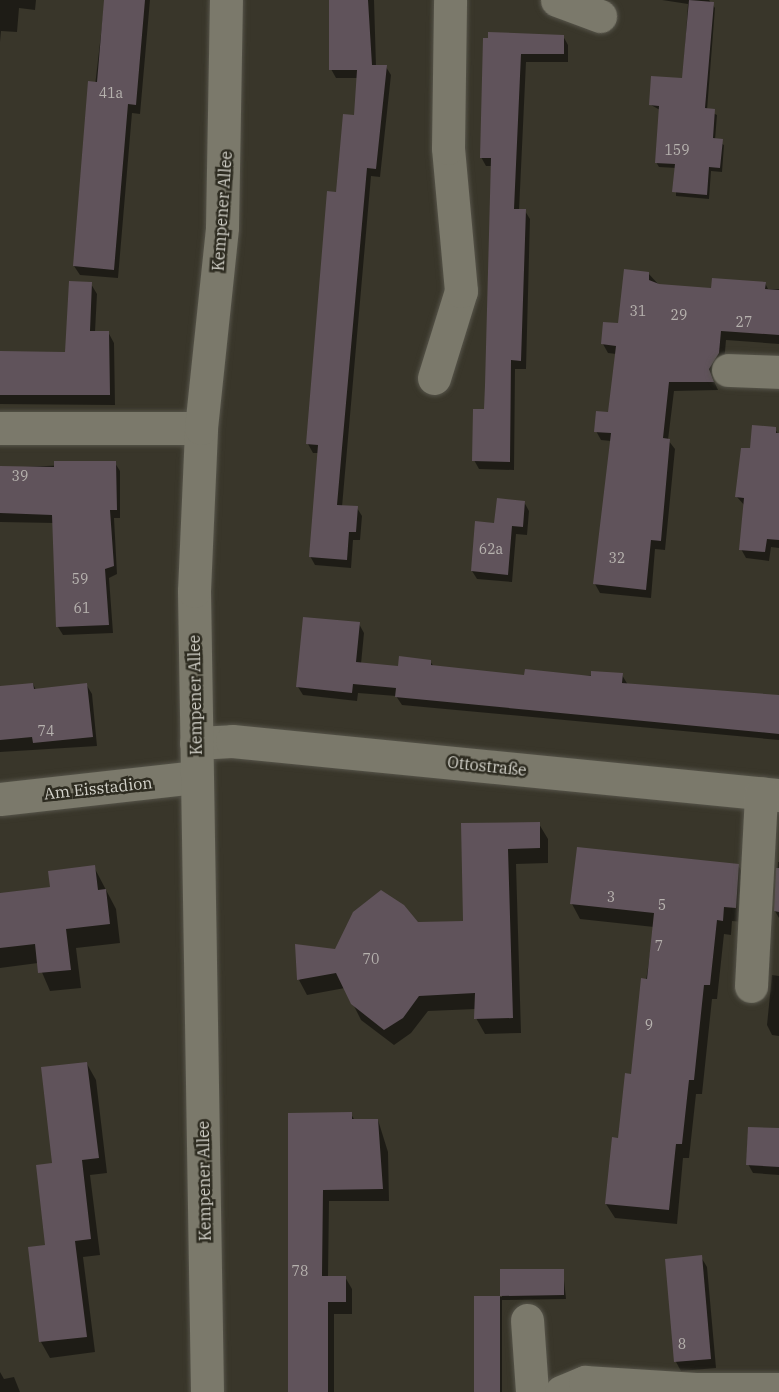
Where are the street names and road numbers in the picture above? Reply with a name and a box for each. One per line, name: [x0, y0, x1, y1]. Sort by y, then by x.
street label: Kempener Allee: [208, 150, 236, 272]
street label: Kempener Allee: [184, 635, 206, 755]
street label: Ottostraße: [446, 752, 528, 780]
street label: Am Eisstadion: [43, 773, 153, 803]
street label: Kempener Allee: [193, 1121, 215, 1241]

